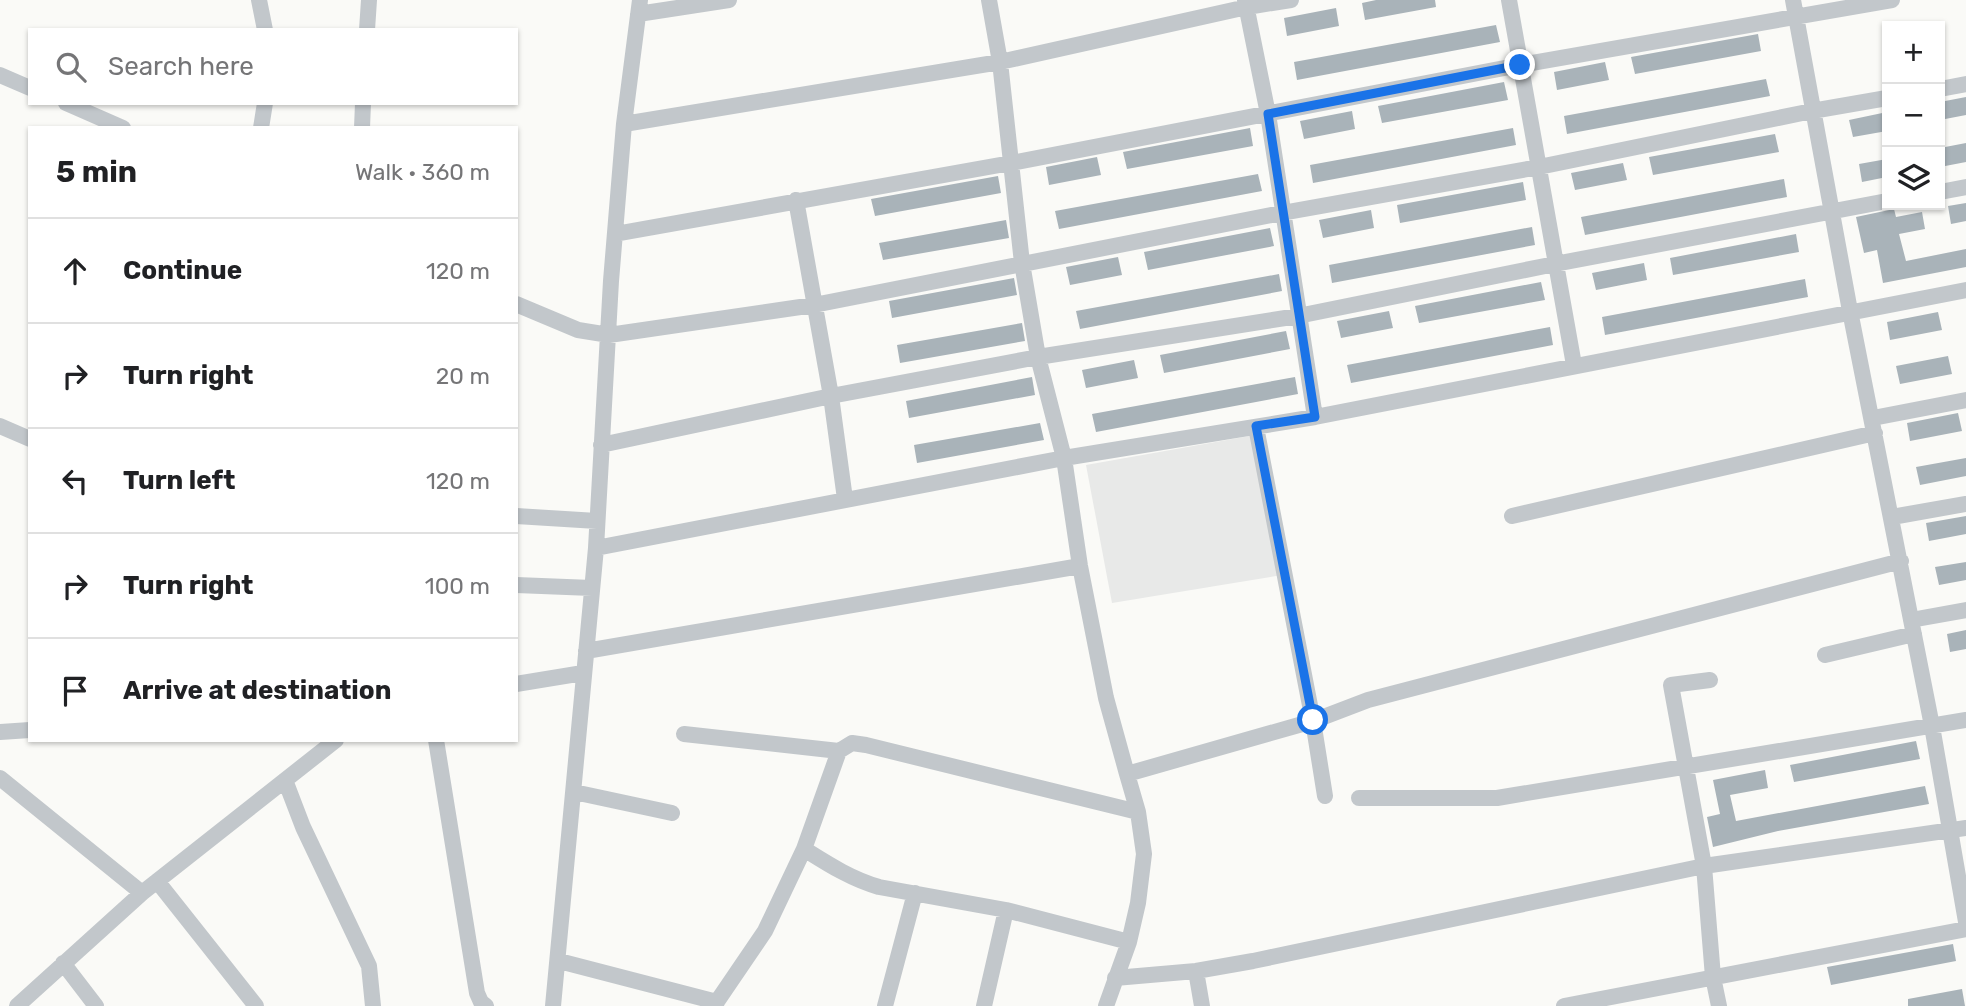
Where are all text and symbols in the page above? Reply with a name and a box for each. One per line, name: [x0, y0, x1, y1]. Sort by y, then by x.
map controls: [1882, 21, 1945, 210]
button: +: [1882, 21, 1945, 84]
search box: [28, 28, 518, 105]
icon: search: [52, 48, 90, 86]
route end: [1504, 49, 1535, 80]
text: Search here: [108, 51, 254, 82]
button: −: [1882, 84, 1945, 147]
button: layers: [1882, 147, 1945, 210]
text: 5 min: [56, 154, 137, 190]
text: Walk · 360 m: [355, 158, 490, 186]
icon: ahead: [56, 252, 94, 290]
text: Continue: [123, 255, 242, 286]
text: 120 m: [426, 257, 490, 285]
icon: right: [56, 357, 94, 395]
text: Turn right: [123, 360, 253, 391]
text: 20 m: [436, 362, 490, 390]
icon: left: [56, 462, 94, 500]
text: Turn left: [123, 465, 235, 496]
text: 120 m: [426, 467, 490, 495]
icon: right: [56, 567, 94, 605]
text: Turn right: [123, 570, 253, 601]
text: 100 m: [425, 572, 490, 600]
icon: arrive: [56, 672, 94, 710]
text: Arrive at destination: [123, 675, 391, 706]
route start: [1297, 704, 1328, 735]

